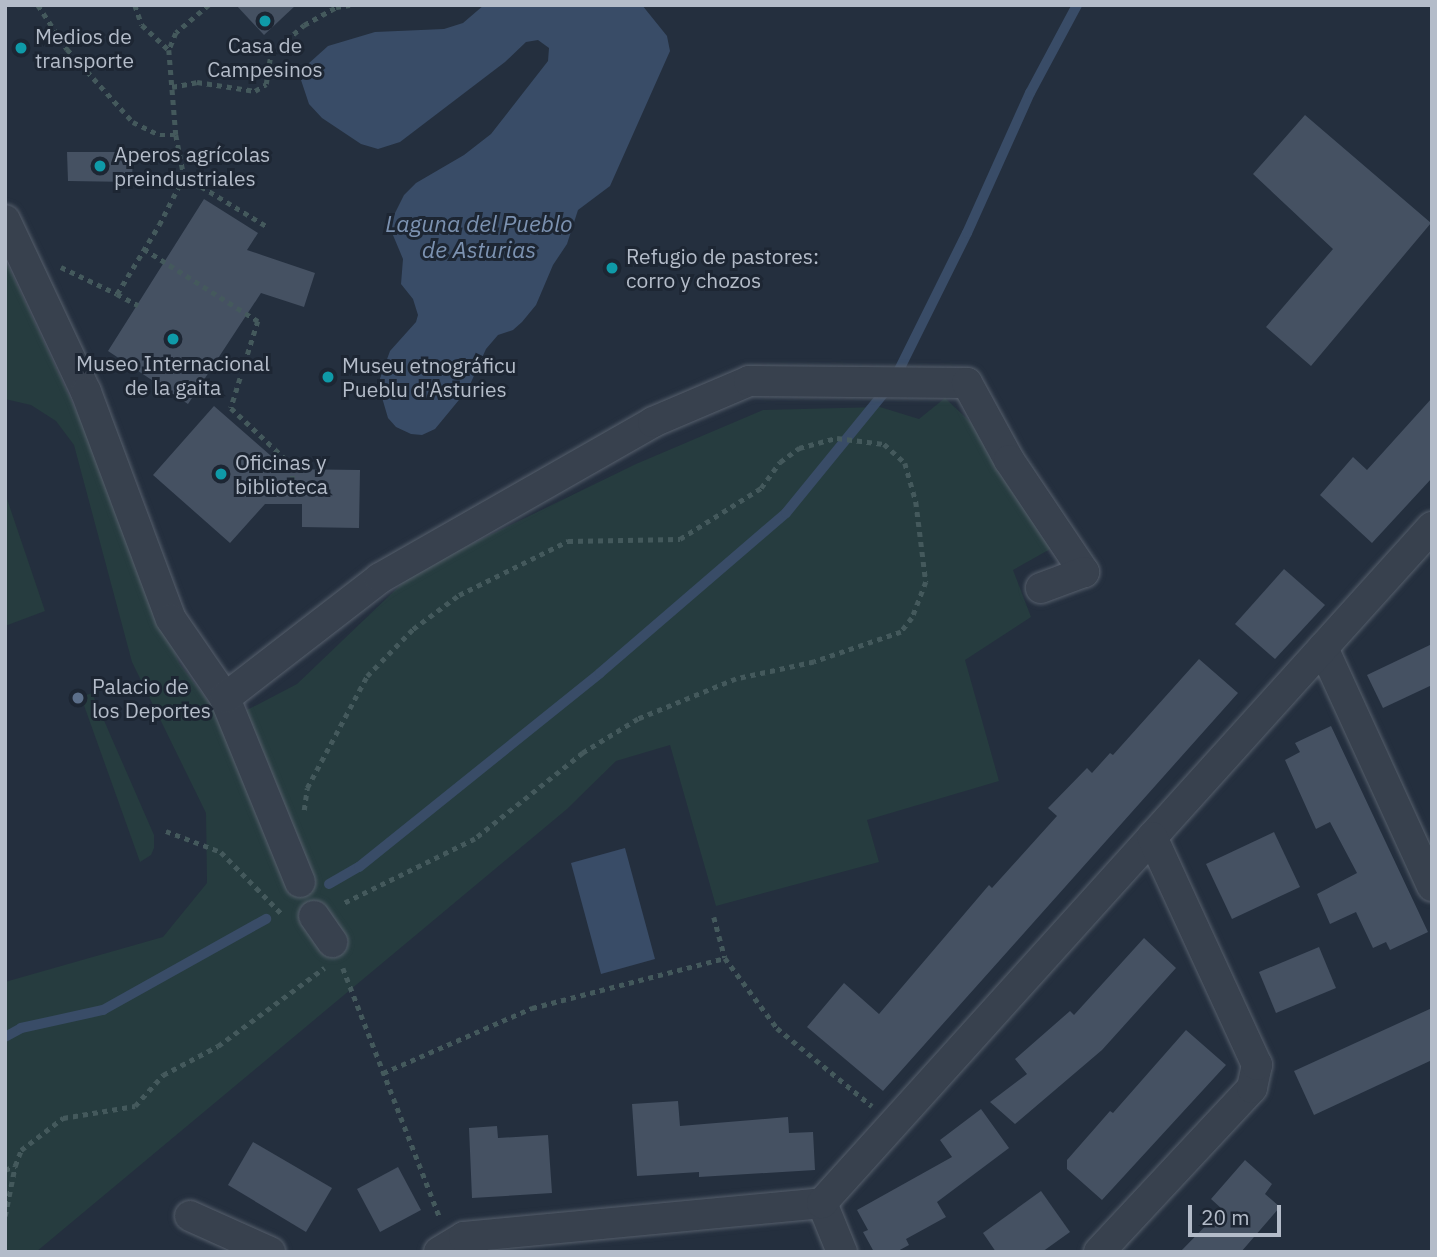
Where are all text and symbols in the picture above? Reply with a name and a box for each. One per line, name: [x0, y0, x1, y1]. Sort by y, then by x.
marker: Casa de Campesinos: [257, 13, 273, 29]
place label: Medios de transporte: [35, 23, 134, 73]
place label: Casa de Campesinos: [207, 32, 323, 82]
marker: Medios de transporte: [13, 40, 29, 56]
place label: Aperos agrícolas preindustriales: [114, 141, 270, 191]
marker: Aperos agrícolas preindustriales: [92, 158, 108, 174]
water label: Laguna del Pueblo de Asturias: [385, 209, 573, 263]
place label: Refugio de pastores: corro y chozos: [626, 243, 819, 293]
marker: Refugio de pastores: corro y chozos: [604, 260, 620, 276]
marker: Museo Internacional de la gaita: [165, 331, 181, 347]
place label: Museo Internacional de la gaita: [76, 350, 270, 400]
place label: Museu etnográficu Pueblu d'Asturies: [342, 352, 517, 402]
marker: Museu etnográficu Pueblu d'Asturies: [320, 369, 336, 385]
place label: Oficinas y biblioteca: [235, 449, 328, 499]
marker: Oficinas y biblioteca: [213, 466, 229, 482]
place label: Palacio de los Deportes: [92, 673, 211, 723]
marker: Palacio de los Deportes: [70, 690, 86, 706]
scale bar: [1192, 1190, 1285, 1234]
text: 20 m: [1201, 1203, 1250, 1231]

